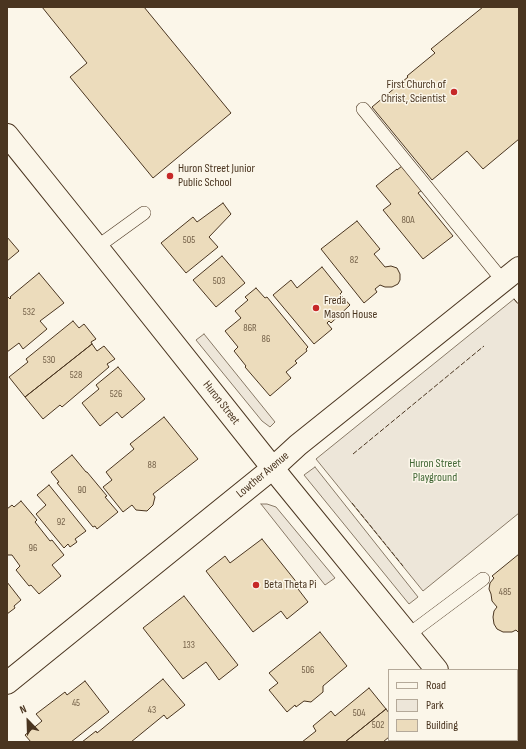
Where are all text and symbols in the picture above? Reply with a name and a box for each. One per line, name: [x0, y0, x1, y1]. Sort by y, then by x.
place label: First Church of Christ, Scientist: [381, 78, 446, 106]
marker: First Church of Christ, Scientist: [449, 87, 459, 97]
place label: Huron Street Junior Public School: [178, 162, 255, 190]
marker: Huron Street Junior Public School: [165, 171, 175, 181]
house number: 80A: [401, 214, 415, 226]
house number: 505: [183, 234, 195, 246]
house number: 82: [350, 254, 358, 266]
house number: 503: [213, 275, 225, 287]
place label: Freda Mason House: [324, 294, 377, 322]
marker: Freda Mason House: [311, 303, 321, 313]
house number: 532: [23, 306, 35, 318]
house number: 86R: [243, 322, 257, 334]
house number: 86: [262, 333, 270, 345]
house number: 530: [43, 354, 55, 366]
house number: 528: [70, 369, 82, 381]
street label: Huron Street: [199, 378, 243, 428]
house number: 526: [110, 388, 122, 400]
street label: Lowther Avenue: [234, 449, 292, 501]
park label: Huron Street Playground: [409, 457, 461, 485]
house number: 88: [148, 459, 156, 471]
house number: 90: [78, 484, 86, 496]
house number: 92: [57, 516, 65, 528]
house number: 96: [29, 542, 37, 554]
place label: Beta Theta Pi: [264, 578, 316, 592]
marker: Beta Theta Pi: [251, 580, 261, 590]
house number: 485: [499, 586, 511, 598]
house number: 133: [183, 639, 195, 651]
house number: 506: [302, 664, 314, 676]
legend: [388, 669, 518, 741]
text: Road: [426, 678, 446, 693]
house number: 45: [72, 697, 80, 709]
text: Park: [426, 698, 444, 713]
north arrow: [8, 701, 48, 741]
text: N: [18, 702, 28, 717]
house number: 43: [148, 704, 156, 716]
house number: 504: [353, 707, 365, 719]
text: Building: [426, 718, 458, 733]
house number: 502: [372, 719, 384, 731]

